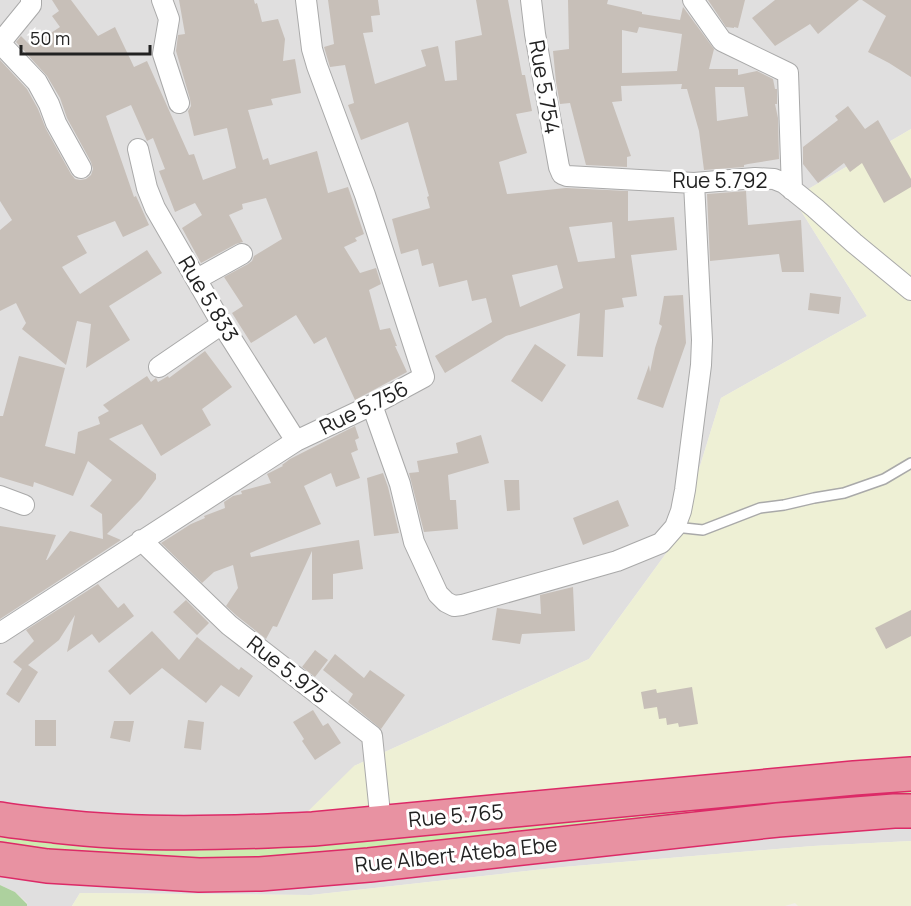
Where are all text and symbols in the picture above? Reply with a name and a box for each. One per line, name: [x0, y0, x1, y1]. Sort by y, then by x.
scale bar: [21, 18, 150, 56]
text: 50 m: [30, 26, 70, 50]
street label: Rue 5.754: [523, 38, 567, 136]
street label: Rue 5.792: [672, 166, 768, 194]
street label: Rue 5.833: [172, 251, 245, 346]
street label: Rue 5.756: [315, 374, 413, 441]
street label: Rue 5.975: [242, 629, 334, 710]
street label: Rue 5.765: [407, 797, 505, 833]
street label: Rue Albert Ateba Ebe: [353, 829, 559, 879]

